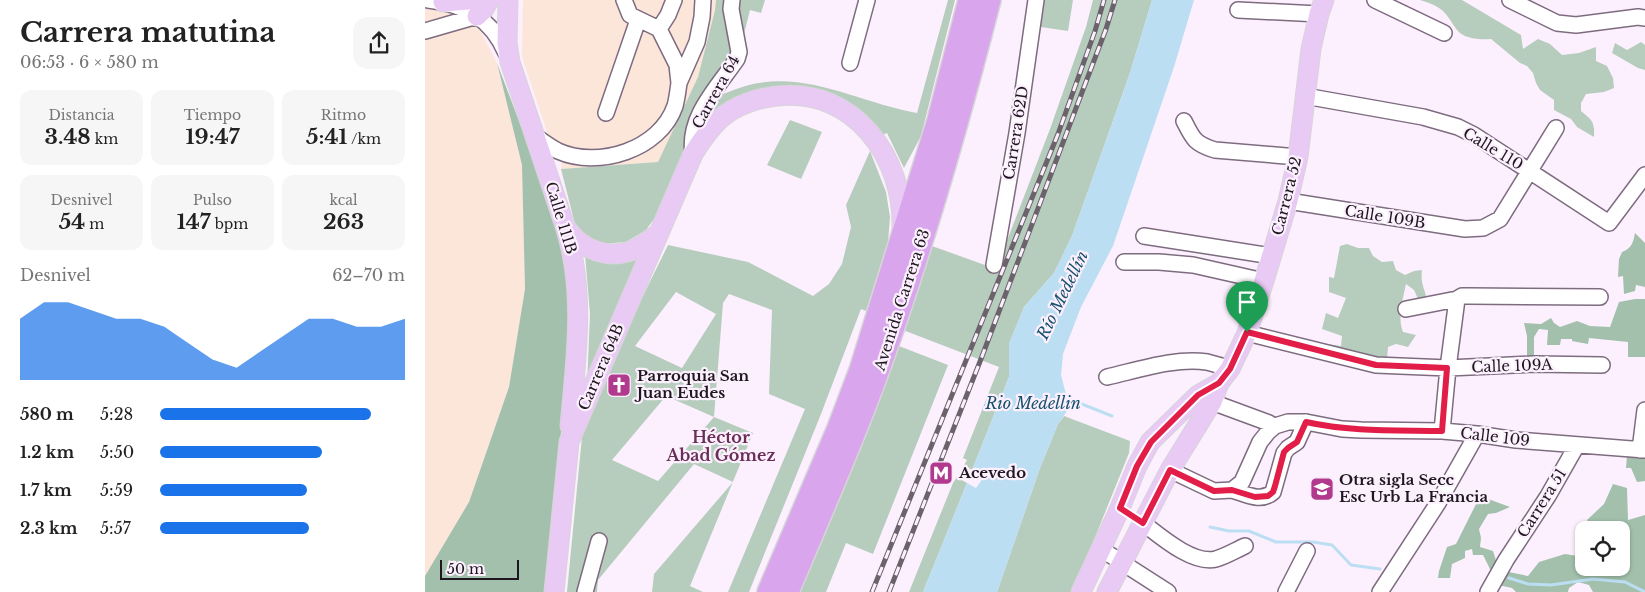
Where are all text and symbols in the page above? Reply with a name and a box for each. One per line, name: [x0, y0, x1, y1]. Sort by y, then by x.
text: Carrera matutina: [20, 15, 276, 50]
button: share: [353, 17, 405, 69]
text: 06:53 · 6 × 580 m: [20, 52, 159, 72]
street label: Carrera 64: [688, 52, 744, 132]
street label: Carrera 62D: [999, 85, 1032, 181]
text: Distancia: [48, 106, 115, 124]
text: Tiempo: [184, 106, 241, 124]
text: Ritmo: [321, 106, 366, 124]
street label: Calle 110: [1460, 123, 1527, 174]
text: 3.48: [45, 124, 91, 150]
text: 19:47: [185, 124, 240, 150]
text: 5:41: [306, 124, 348, 150]
text: km: [91, 130, 118, 148]
text: /km: [348, 130, 381, 148]
street label: Carrera 52: [1268, 155, 1305, 237]
street label: Calle 111B: [541, 179, 581, 256]
text: Desnivel: [51, 191, 112, 209]
text: Pulso: [193, 191, 232, 209]
text: kcal: [330, 191, 357, 209]
street label: Calle 109B: [1343, 201, 1427, 232]
text: 54: [59, 209, 85, 235]
text: 147: [177, 209, 211, 235]
text: 263: [323, 209, 364, 235]
text: m: [85, 215, 104, 233]
text: bpm: [211, 215, 248, 233]
street label: Avenida Carrera 63: [869, 227, 933, 374]
water label: Río Medellín: [1032, 248, 1092, 343]
text: Desnivel: [20, 265, 91, 285]
text: 62–70 m: [332, 265, 405, 285]
pin: [1226, 281, 1268, 332]
icon: arrive: [1233, 288, 1261, 316]
street label: Carrera 64B: [574, 320, 627, 413]
street label: Calle 109A: [1471, 355, 1553, 376]
place label: Parroquia San Juan Eudes: [634, 366, 749, 402]
church icon: Parroquia San Juan Eudes: [606, 372, 632, 398]
water label: Rio Medellin: [984, 393, 1081, 413]
text: 580 m: [20, 404, 74, 424]
text: 5:28: [100, 404, 133, 424]
street label: Calle 109: [1459, 423, 1531, 450]
district label: Héctor Abad Gómez: [666, 427, 776, 465]
text: 1.2 km: [20, 442, 74, 462]
text: 5:50: [100, 442, 134, 462]
metro station icon: Acevedo: [928, 460, 954, 486]
place label: Acevedo: [958, 463, 1026, 482]
street label: Carrera 51: [1513, 465, 1570, 541]
place label: Otra sigla Secc Esc Urb La Francia: [1339, 470, 1488, 506]
school or university icon: Otra sigla Secc Esc Urb La Francia: [1309, 476, 1335, 502]
text: 1.7 km: [20, 480, 72, 500]
text: 5:59: [100, 480, 133, 500]
text: 2.3 km: [20, 518, 77, 538]
text: 5:57: [100, 518, 131, 538]
map controls: [1575, 521, 1630, 576]
button: locate: [1575, 521, 1630, 576]
scale bar: [440, 557, 519, 580]
text: 50 m: [447, 560, 484, 578]

